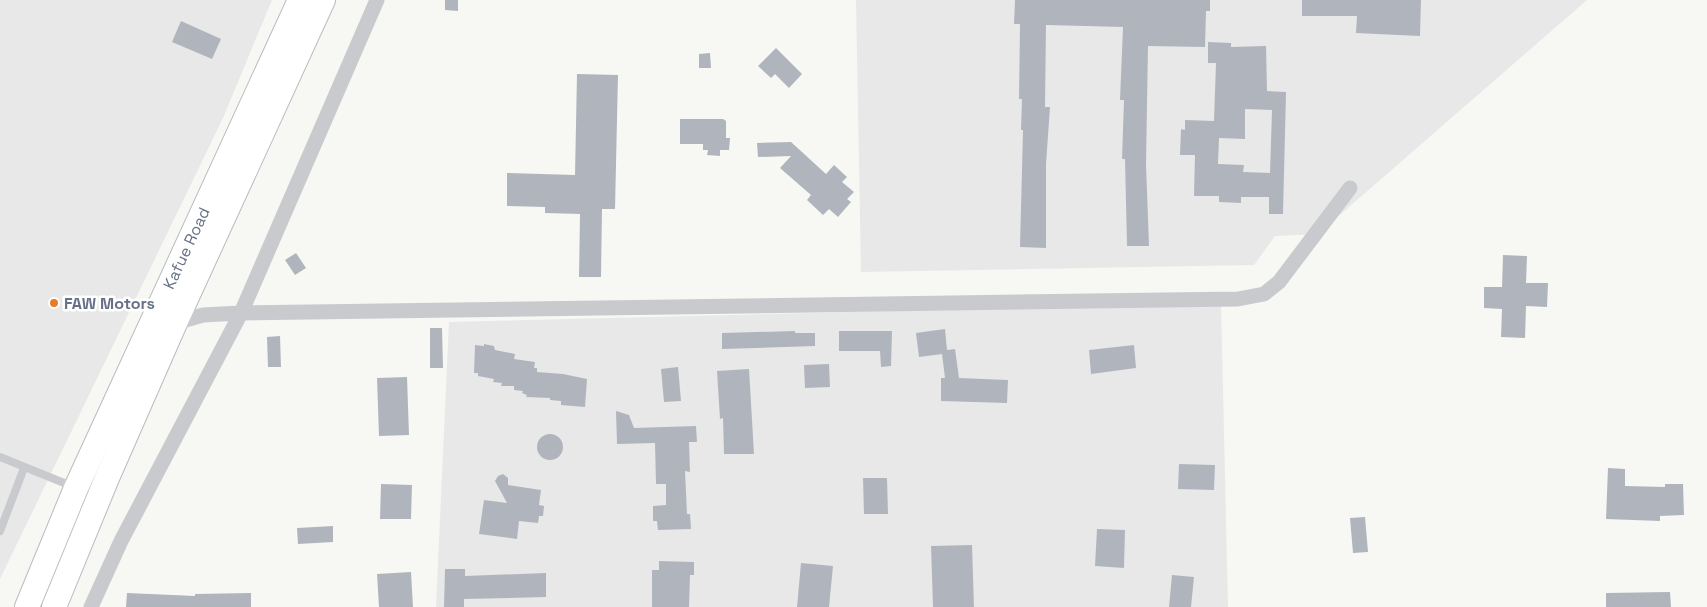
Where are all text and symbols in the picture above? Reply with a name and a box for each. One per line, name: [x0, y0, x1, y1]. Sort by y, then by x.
street label: Kafue Road: [158, 204, 215, 293]
place label: FAW Motors: [64, 293, 155, 314]
marker: FAW Motors: [48, 297, 60, 309]

